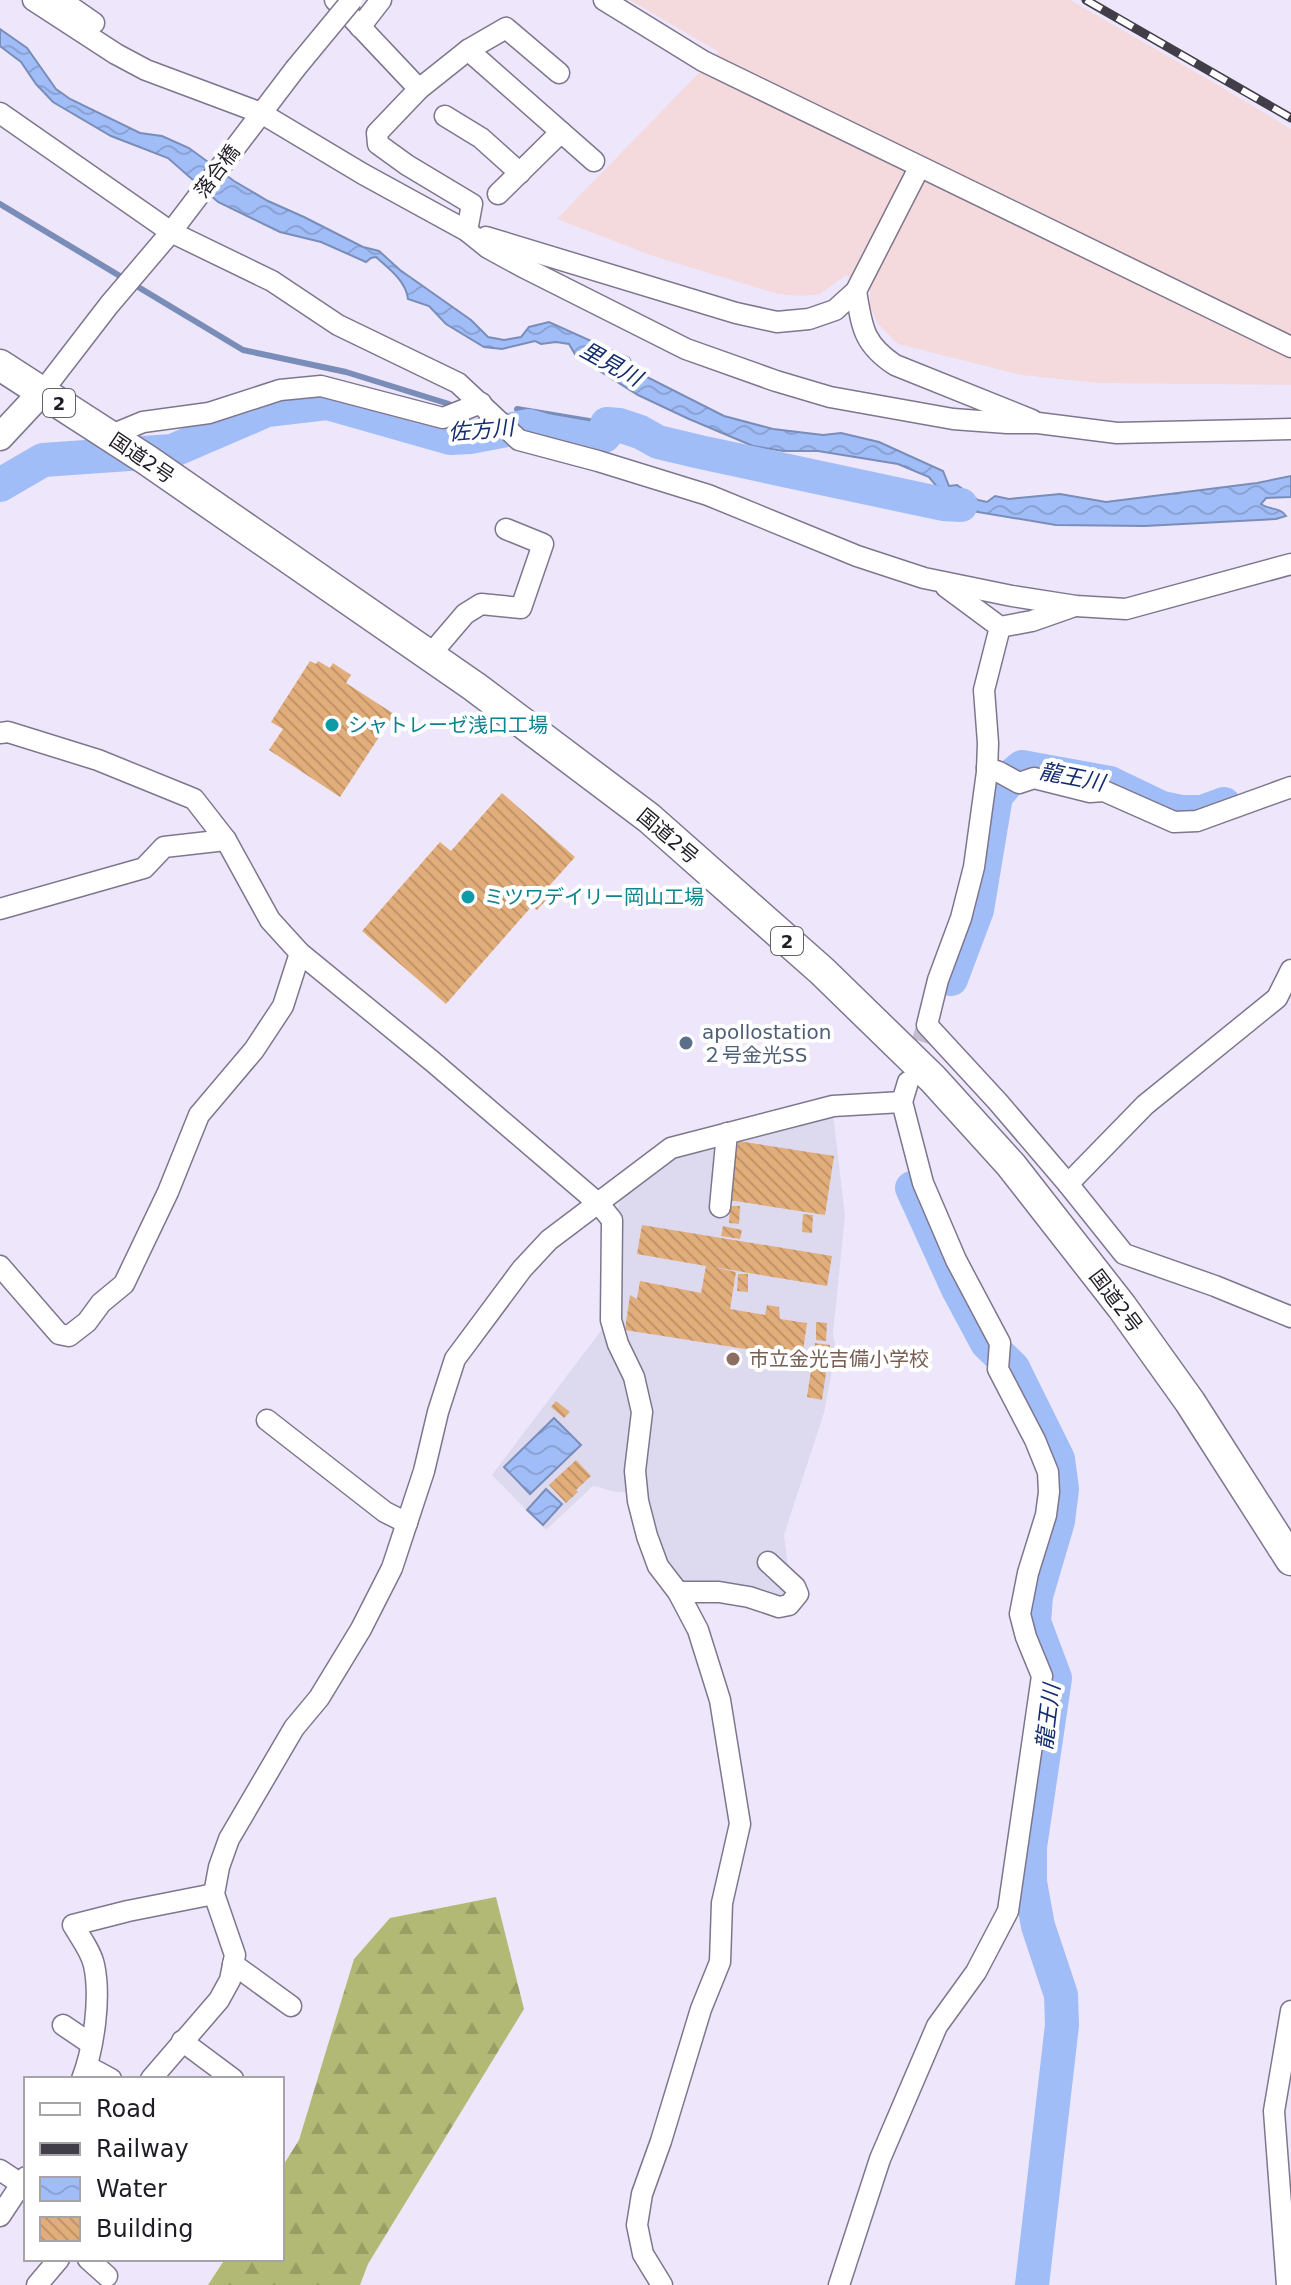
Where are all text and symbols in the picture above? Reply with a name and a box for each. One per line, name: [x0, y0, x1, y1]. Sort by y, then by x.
street label: 落合橋: [189, 140, 245, 202]
water label: 里見川: [576, 337, 648, 392]
road number: 2: [43, 389, 75, 417]
water label: 佐方川: [447, 414, 517, 445]
street label: 国道2号: [105, 428, 179, 488]
place label: シャトレーゼ浅口工場: [348, 713, 548, 737]
marker: シャトレーゼ浅口工場: [323, 716, 341, 734]
water label: 龍王川: [1037, 758, 1109, 796]
street label: 国道2号: [632, 803, 704, 869]
place label: ミツワデイリー岡山工場: [484, 885, 704, 909]
marker: ミツワデイリー岡山工場: [459, 888, 477, 906]
road number: 2: [771, 927, 803, 955]
place label: apollostation ２号金光SS: [702, 1020, 831, 1067]
marker: apollostation ２号金光SS: [677, 1034, 695, 1052]
street label: 国道2号: [1085, 1265, 1147, 1337]
place label: 市立金光吉備小学校: [749, 1347, 929, 1371]
marker: 市立金光吉備小学校: [724, 1350, 742, 1368]
water label: 龍王川: [1032, 1681, 1065, 1751]
legend: [24, 2077, 284, 2261]
text: Road: [96, 2095, 156, 2123]
text: Railway: [96, 2135, 189, 2163]
text: Water: [96, 2175, 167, 2203]
text: Building: [96, 2215, 193, 2243]

